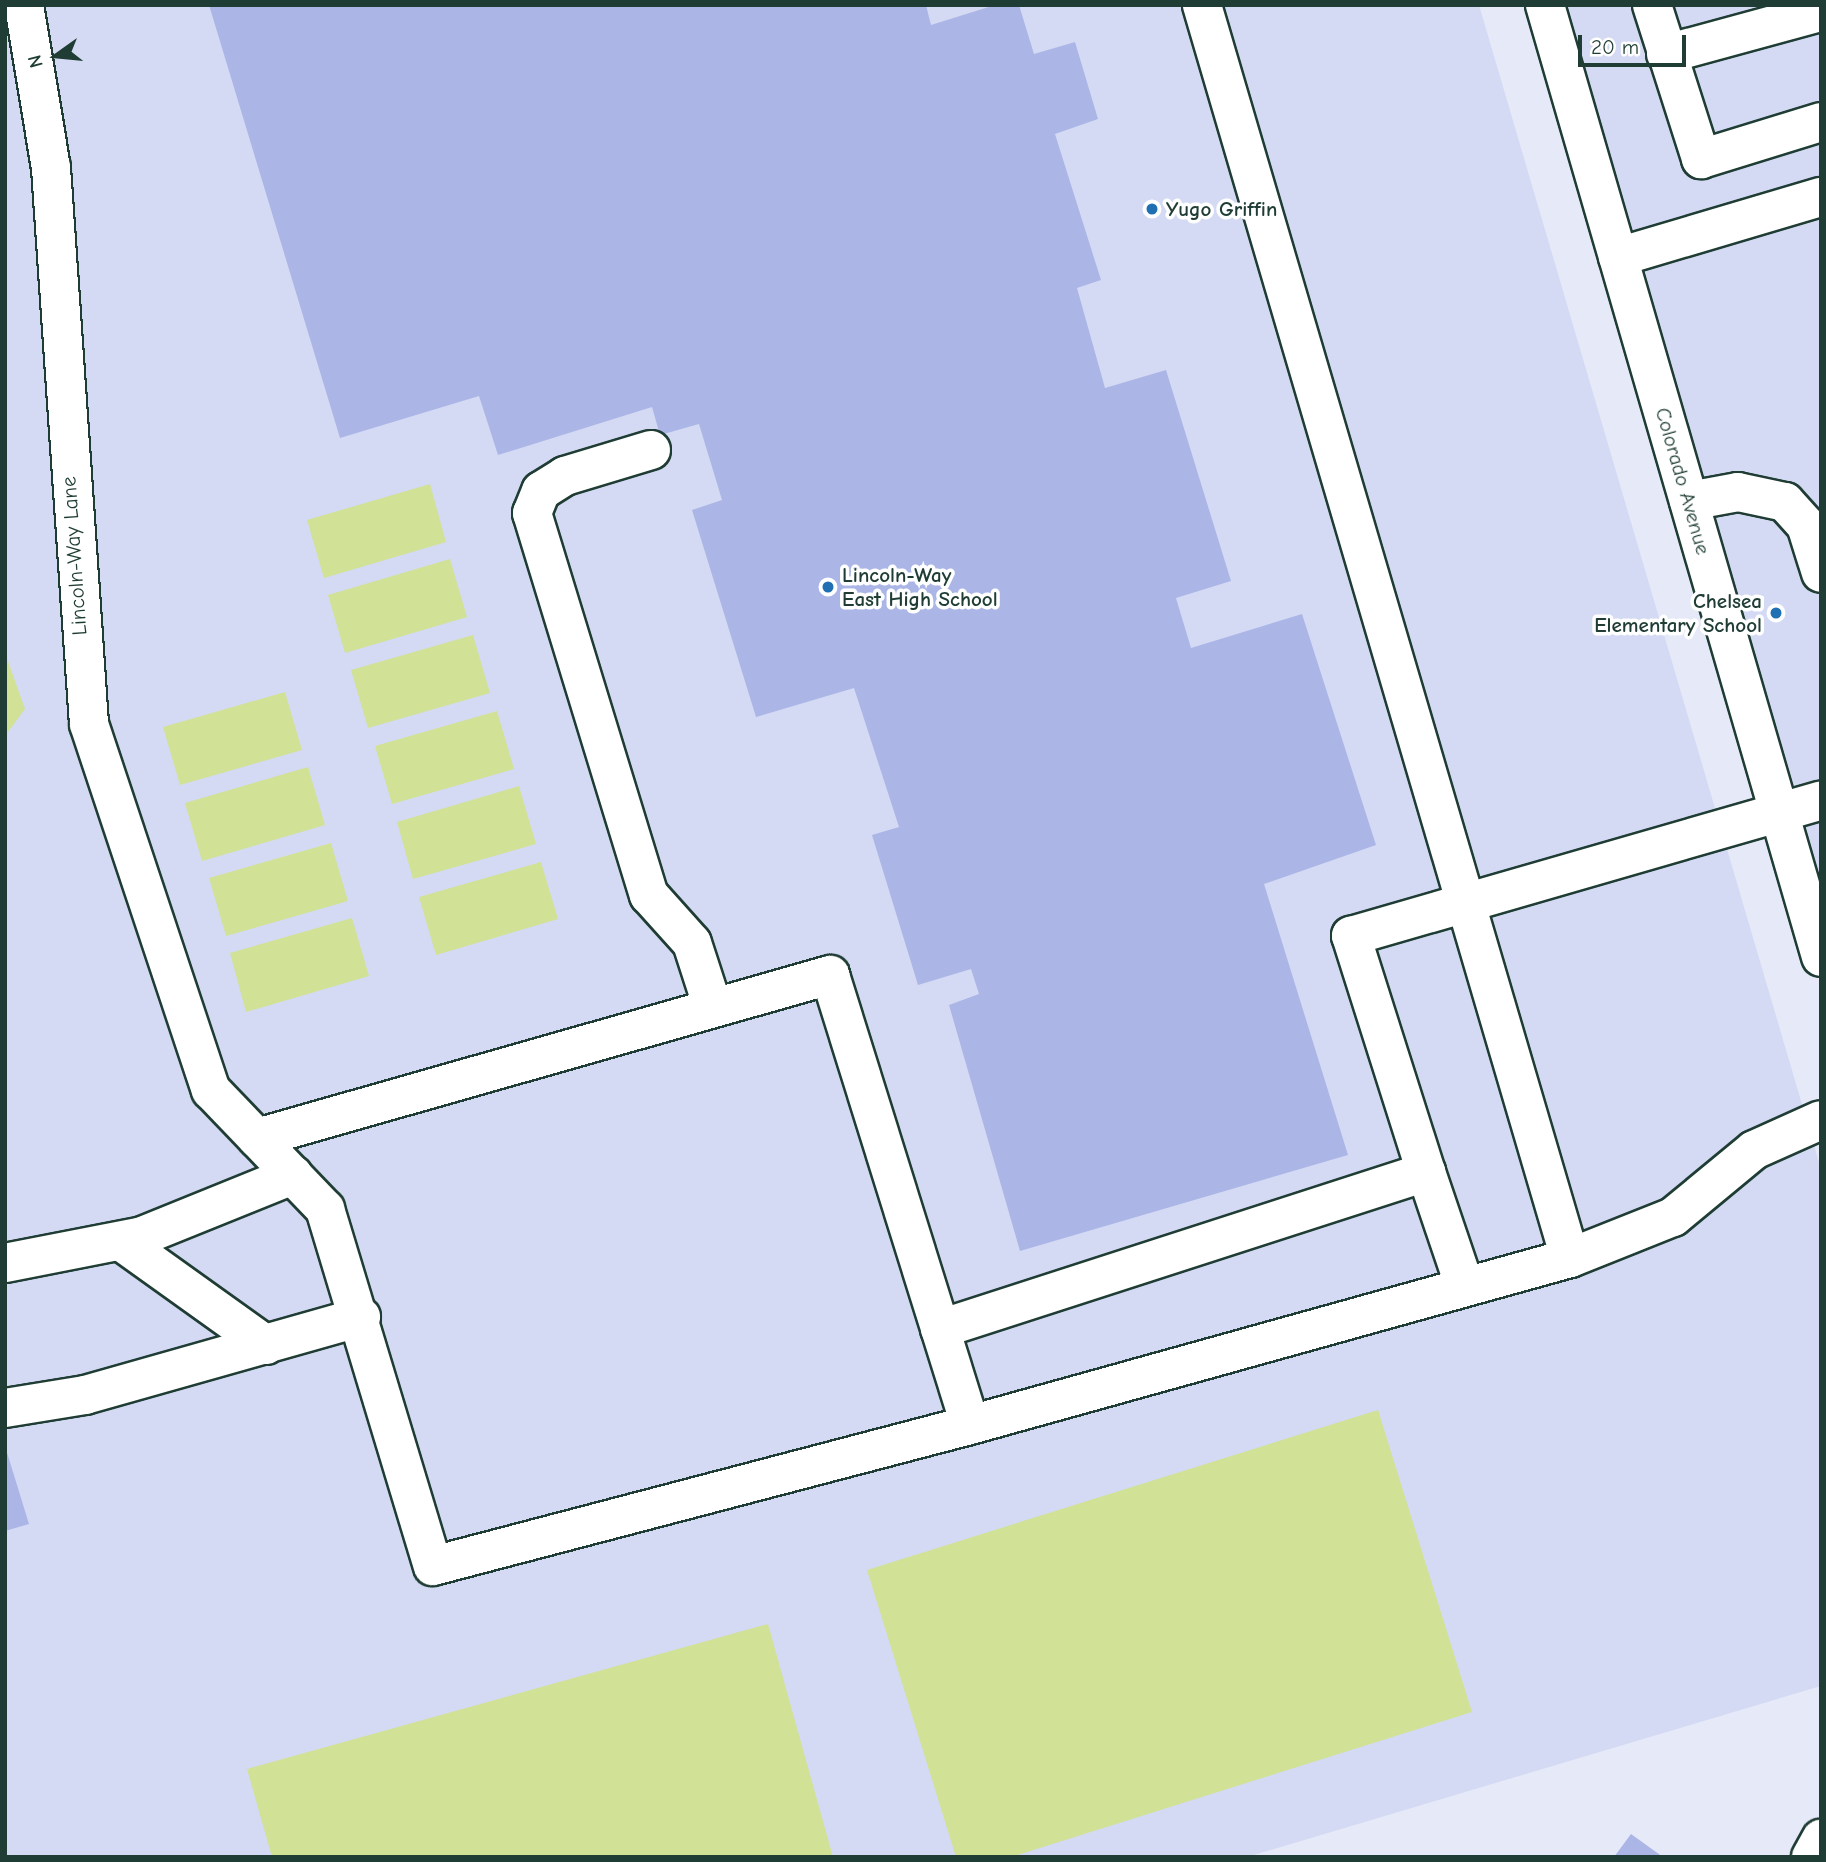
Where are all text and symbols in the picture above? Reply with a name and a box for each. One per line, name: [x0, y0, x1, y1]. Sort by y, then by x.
north arrow: [21, 21, 91, 91]
scale bar: [1581, 21, 1689, 65]
text: 20 m: [1591, 35, 1639, 59]
text: N: [23, 53, 48, 70]
place label: Yugo Griffin: [1166, 196, 1277, 222]
marker: Yugo Griffin: [1144, 201, 1160, 217]
street label: Colorado Avenue: [1650, 405, 1716, 557]
street label: Lincoln-Way Lane: [56, 476, 92, 636]
place label: Lincoln-Way East High School: [842, 562, 998, 612]
marker: Lincoln-Way East High School: [820, 579, 836, 595]
place label: Chelsea Elementary School: [1594, 588, 1762, 638]
marker: Chelsea Elementary School: [1768, 605, 1784, 621]

